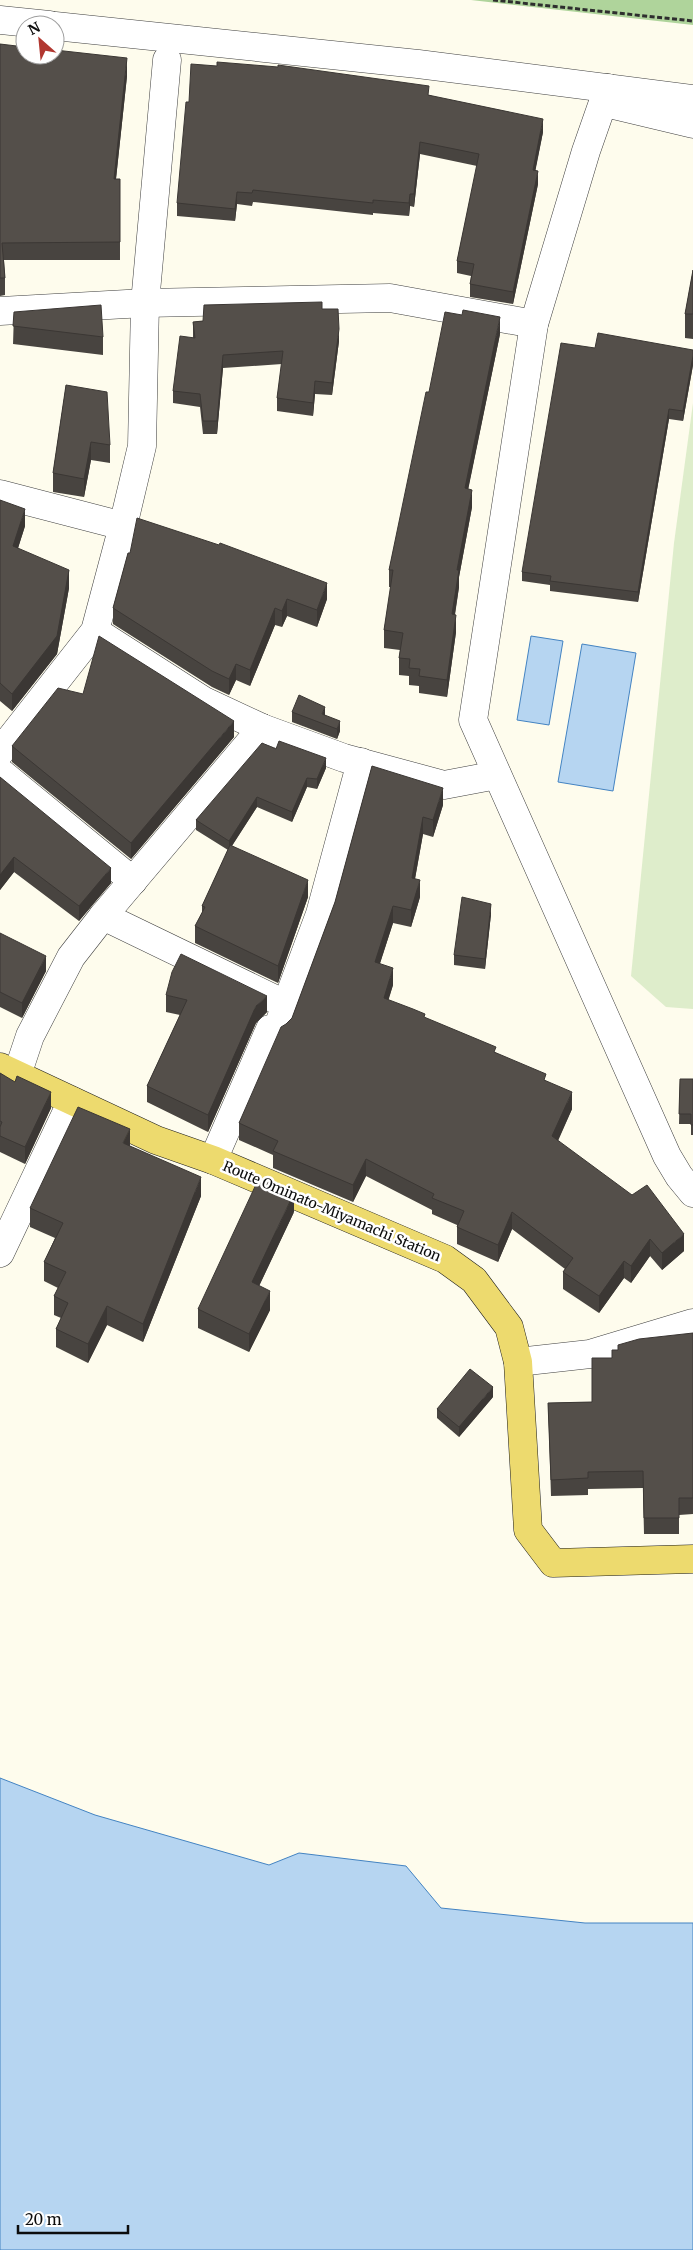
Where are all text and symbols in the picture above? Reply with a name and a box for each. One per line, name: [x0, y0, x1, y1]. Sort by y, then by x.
north arrow: [15, 15, 65, 65]
text: N: [25, 18, 43, 39]
street label: Route Ominato-Miyamachi Station: [220, 1157, 444, 1265]
scale bar: [18, 2202, 128, 2234]
text: 20 m: [25, 2210, 62, 2229]

